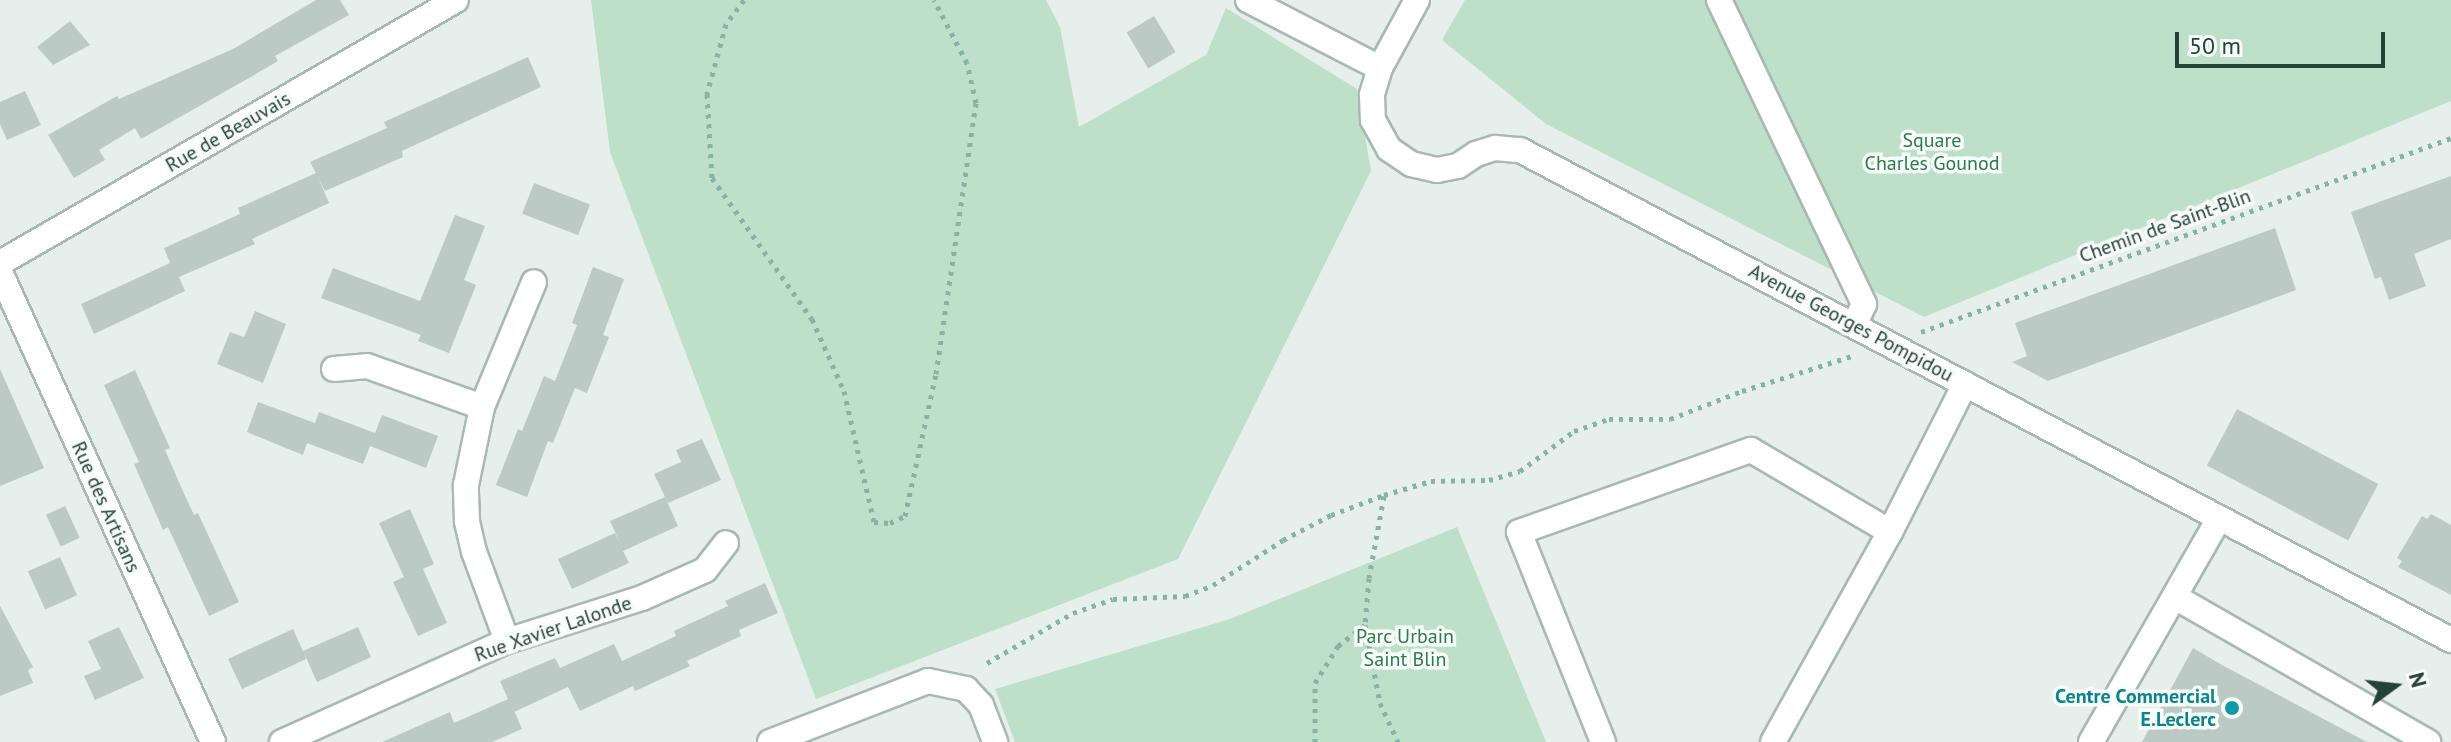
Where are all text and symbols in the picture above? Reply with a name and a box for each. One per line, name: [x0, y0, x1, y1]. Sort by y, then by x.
scale bar: [2179, 16, 2389, 66]
text: 50 m: [2189, 30, 2241, 61]
street label: Rue de Beauvais: [161, 87, 295, 177]
park label: Square Charles Gounod: [1865, 128, 1999, 175]
street label: Chemin de Saint-Blin: [2076, 184, 2254, 268]
street label: Avenue Georges Pompidou: [1745, 259, 1957, 387]
street label: Rue des Artisans: [66, 437, 146, 577]
street label: Rue Xavier Lalonde: [471, 591, 635, 667]
park label: Parc Urbain Saint Blin: [1356, 625, 1454, 672]
north arrow: [2355, 646, 2435, 726]
text: N: [2403, 669, 2434, 690]
place label: Centre Commercial E.Leclerc: [2055, 684, 2216, 731]
marker: Centre Commercial E.Leclerc: [2223, 699, 2241, 717]

